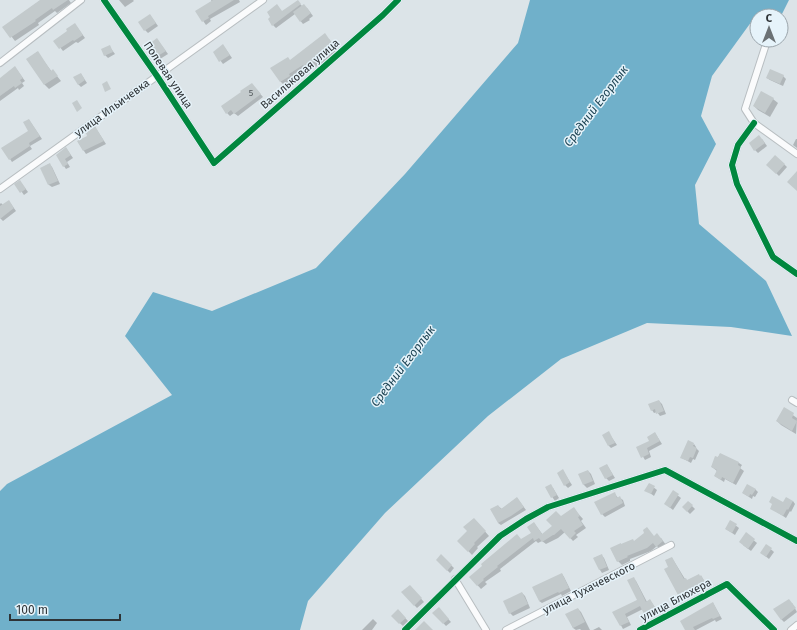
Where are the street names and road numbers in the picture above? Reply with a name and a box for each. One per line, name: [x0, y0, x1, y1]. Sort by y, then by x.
street label: Васильковая улица: [258, 36, 342, 112]
street label: Полевая улица: [141, 39, 195, 111]
street label: улица Ильичевка: [72, 76, 152, 140]
street label: улица Тухачевского: [541, 559, 637, 617]
street label: улица Блюхера: [638, 576, 714, 624]

